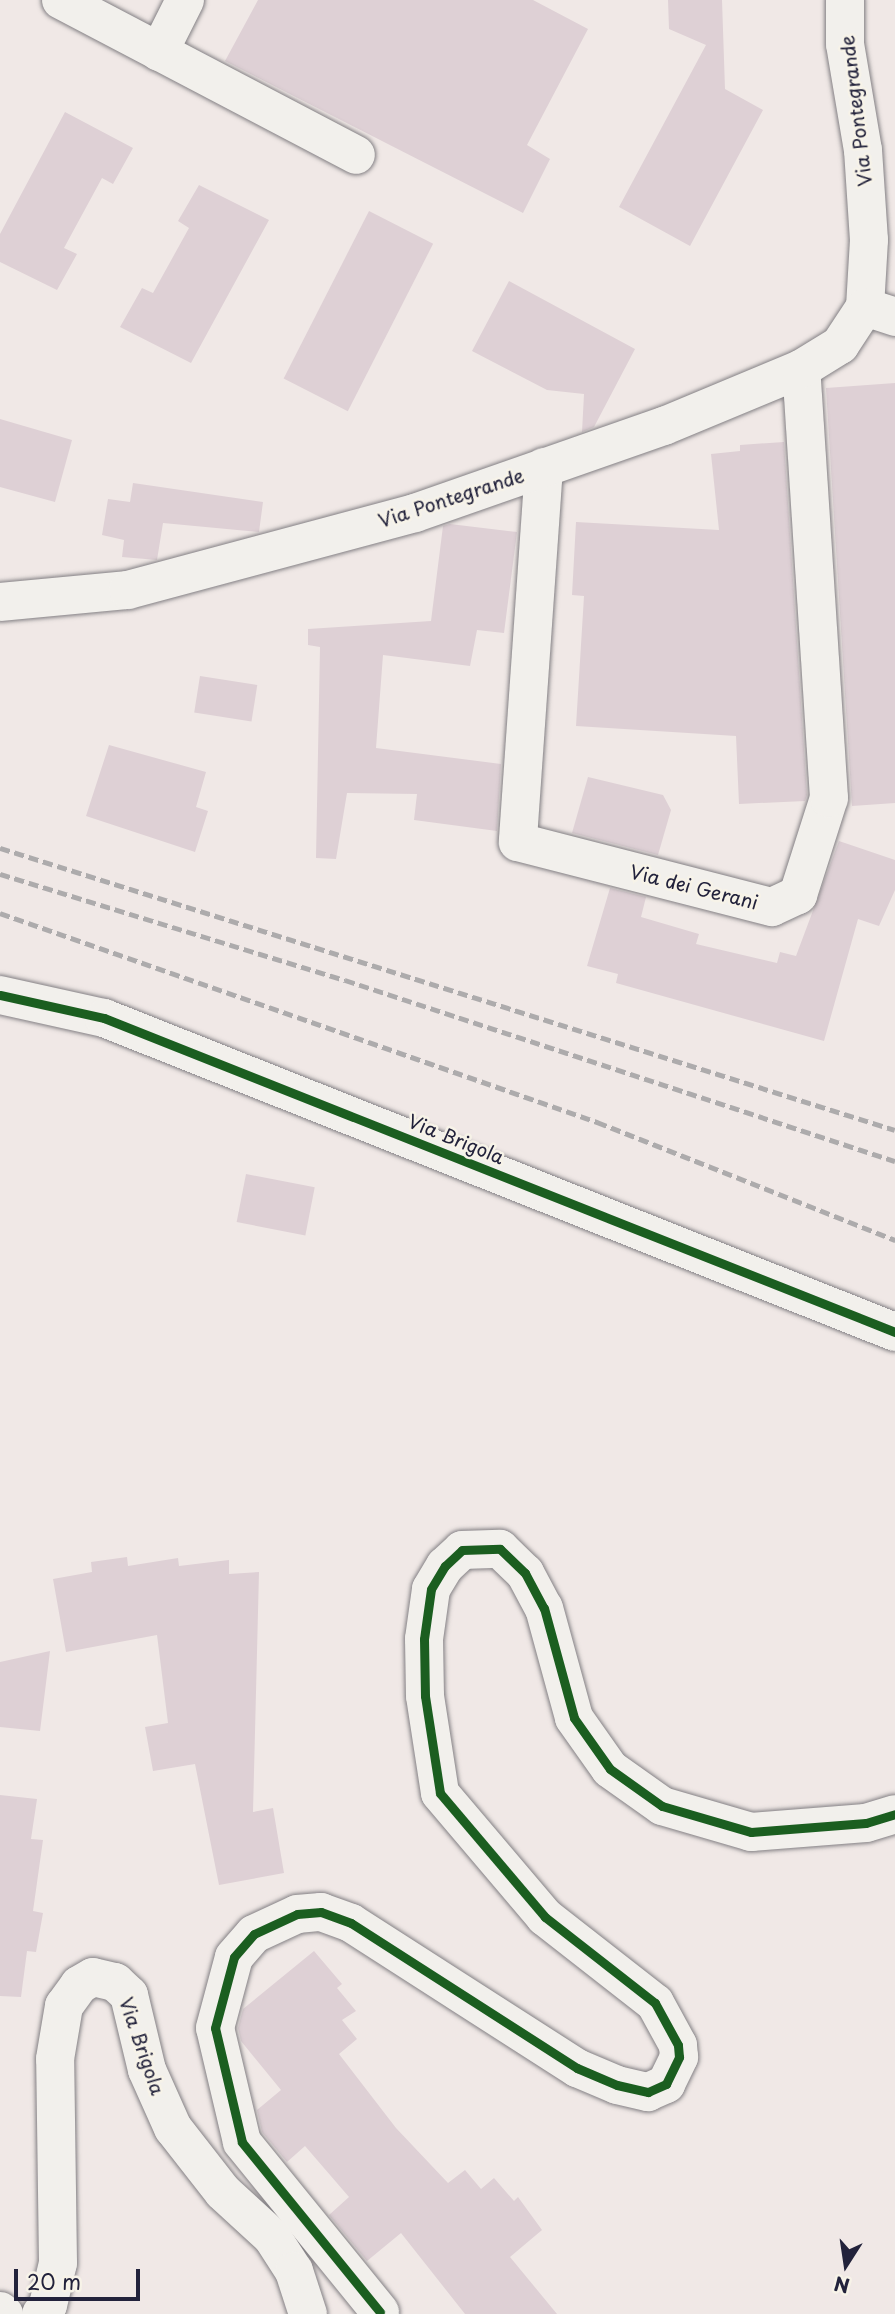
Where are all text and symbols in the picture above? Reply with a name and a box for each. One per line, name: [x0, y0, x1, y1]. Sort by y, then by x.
street label: Via Pontegrande: [835, 35, 877, 187]
street label: Via Pontegrande: [376, 464, 526, 532]
street label: Via dei Gerani: [628, 860, 760, 914]
street label: Via Brigola: [404, 1109, 508, 1169]
street label: Via Brigola: [115, 1994, 169, 2098]
north arrow: [811, 2230, 881, 2300]
scale bar: [18, 2254, 144, 2298]
text: 20 m: [27, 2265, 81, 2297]
text: N: [831, 2270, 852, 2301]

